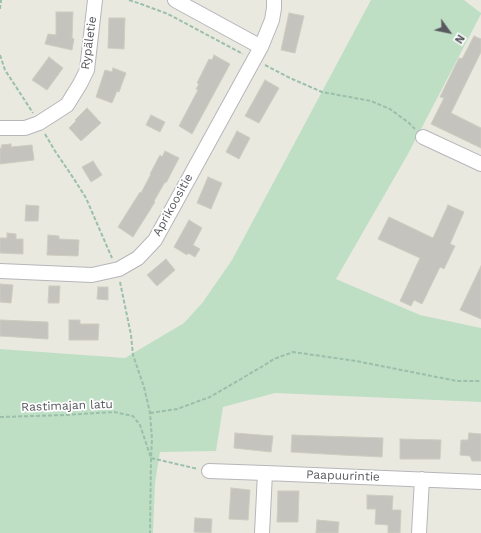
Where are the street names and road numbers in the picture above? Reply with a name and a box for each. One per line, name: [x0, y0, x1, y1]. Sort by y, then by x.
street label: Rypäletie: [78, 15, 100, 71]
street label: Aprikoositie: [150, 171, 196, 239]
street label: Rastimajan latu: [21, 397, 113, 415]
street label: Paapuurintie: [306, 468, 380, 484]

